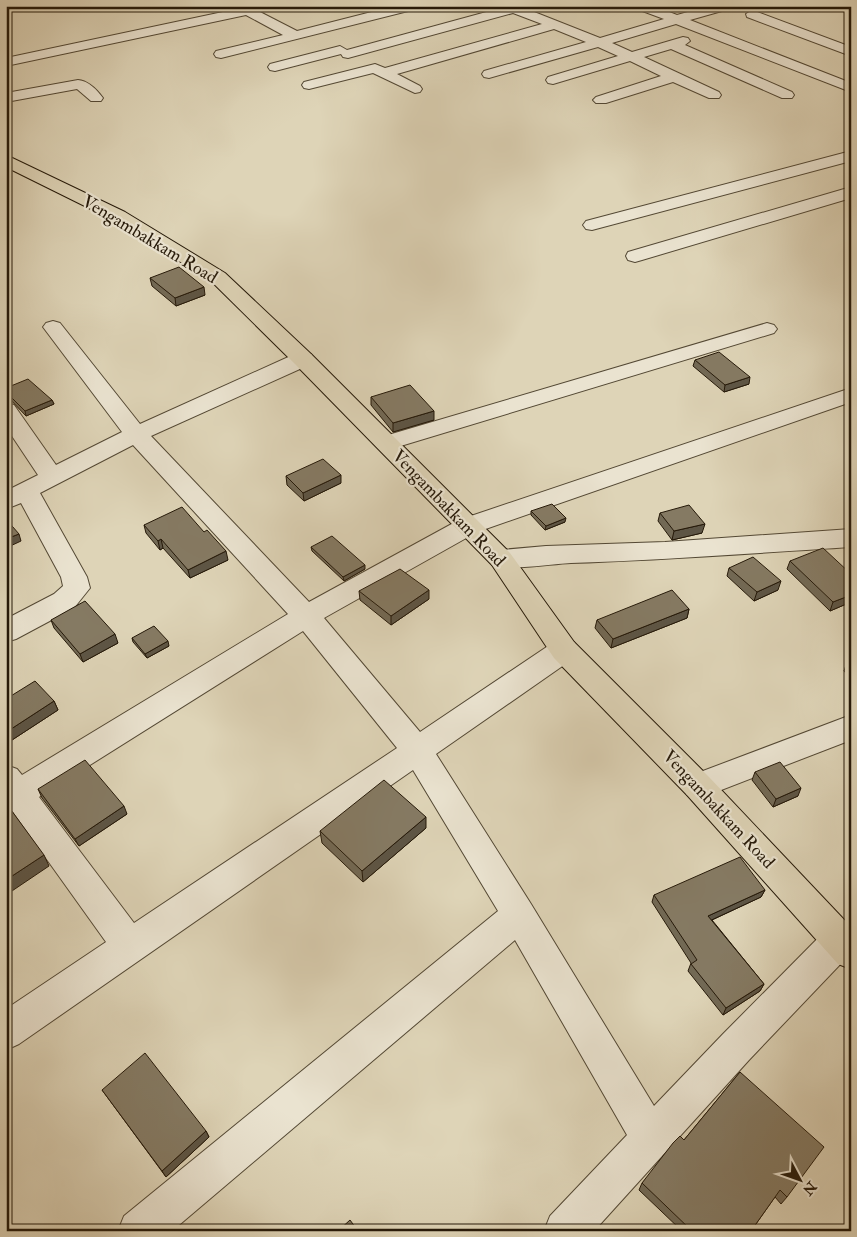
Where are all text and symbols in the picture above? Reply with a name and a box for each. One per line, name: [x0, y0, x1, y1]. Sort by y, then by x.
street label: Vengambakkam Road: [78, 190, 222, 289]
street label: Vengambakkam Road: [387, 445, 511, 572]
street label: Vengambakkam Road: [658, 745, 780, 874]
north arrow: [774, 1154, 824, 1204]
text: N: [799, 1177, 821, 1199]

